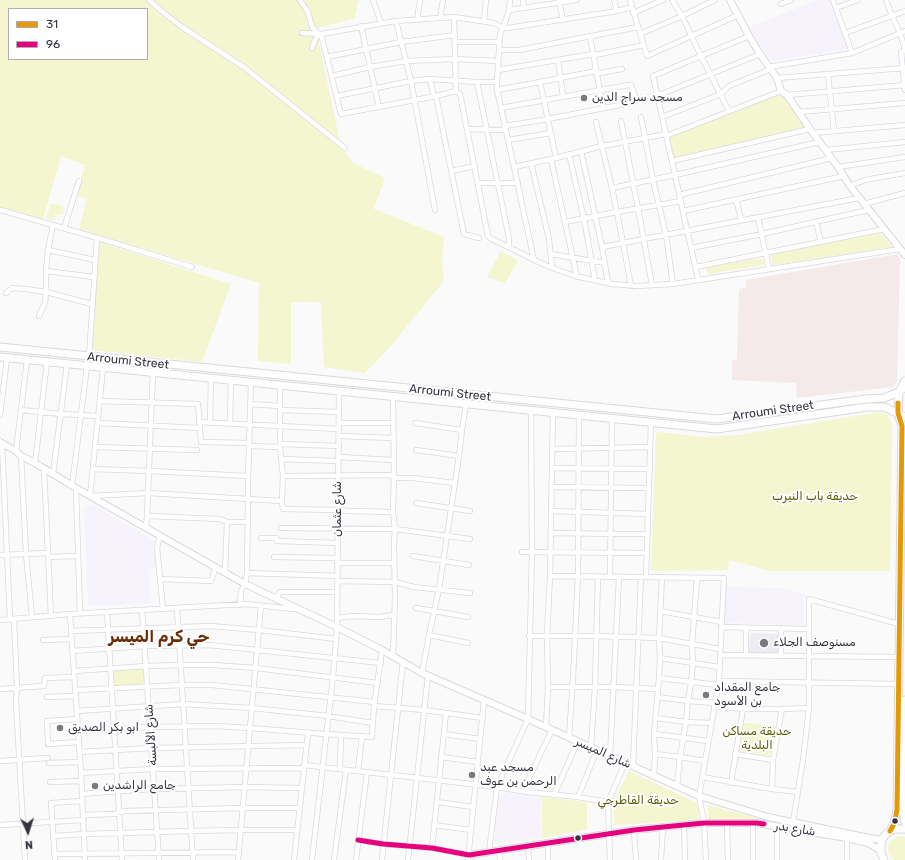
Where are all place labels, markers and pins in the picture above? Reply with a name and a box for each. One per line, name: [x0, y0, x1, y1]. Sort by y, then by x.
place label: مسجد سراج الدين: [592, 91, 683, 105]
marker: مسجد سراج الدين: [579, 93, 589, 103]
place label: مسنوصف الجلاء: [773, 636, 856, 650]
marker: مسنوصف الجلاء: [758, 637, 770, 649]
place label: جامع المقداد بن الأسود: [714, 681, 780, 709]
marker: جامع المقداد بن الأسود: [701, 690, 711, 700]
place label: ابو بكر الصديق: [68, 721, 139, 735]
marker: ابو بكر الصديق: [55, 723, 65, 733]
place label: مسجد عبد الرحمن بن عوف: [480, 761, 557, 789]
marker: مسجد عبد الرحمن بن عوف: [467, 770, 477, 780]
place label: جامع الراشدين: [103, 779, 176, 793]
marker: جامع الراشدين: [90, 781, 100, 791]
unlabelled marker: [890, 816, 900, 826]
unlabelled marker: [573, 833, 583, 843]

